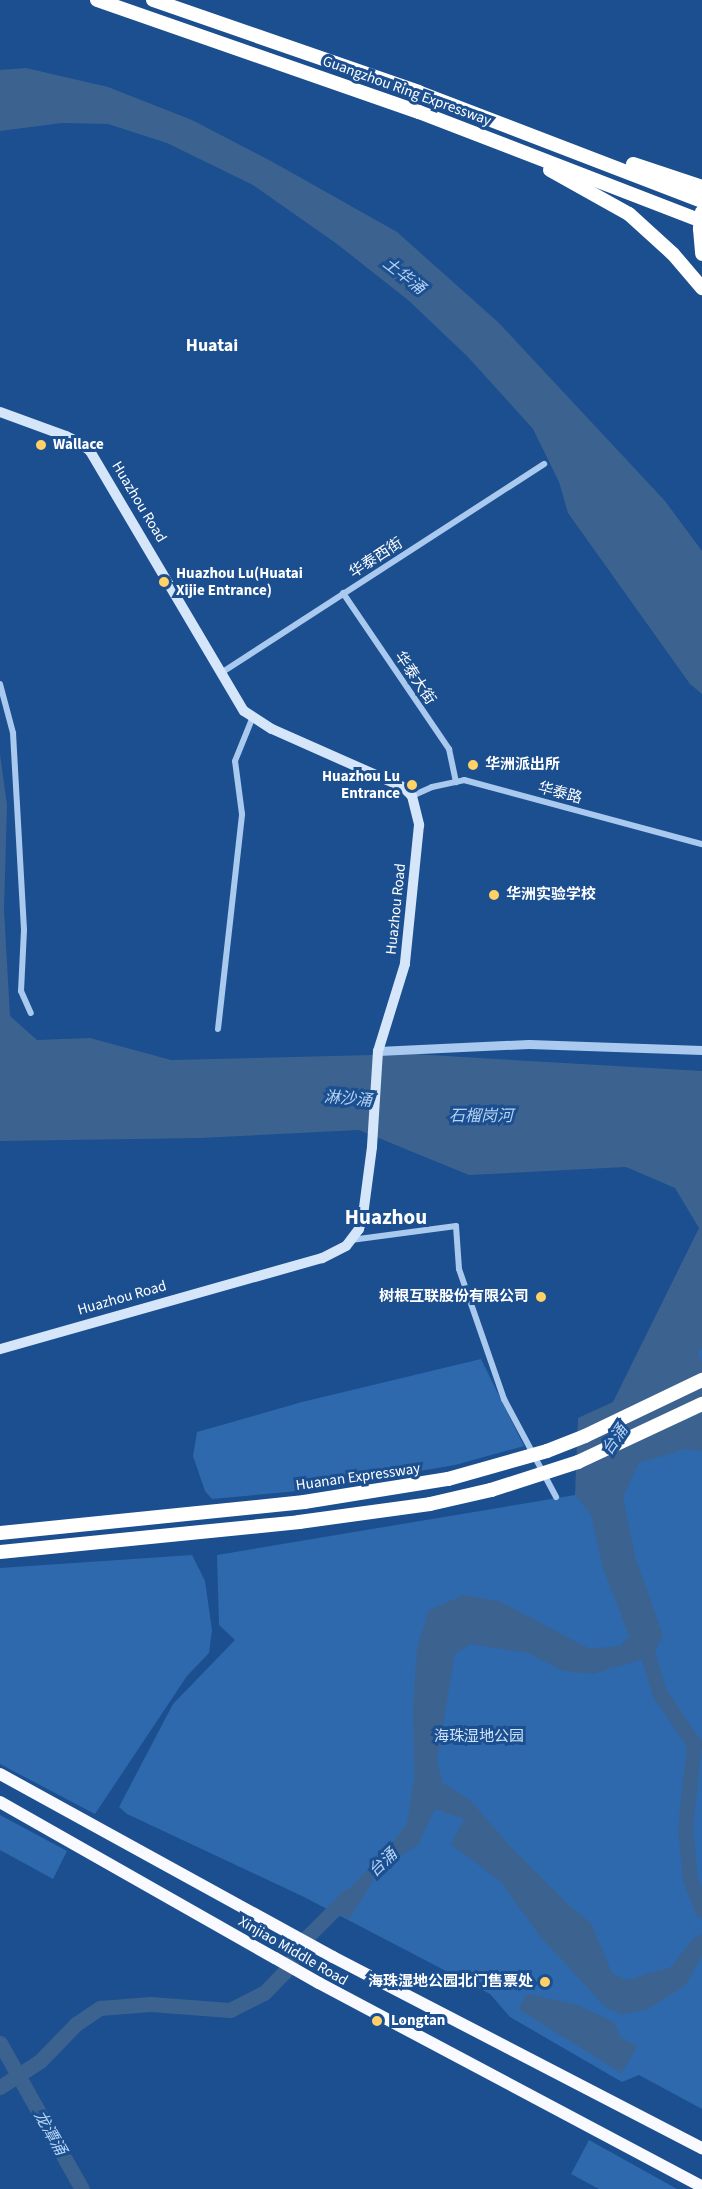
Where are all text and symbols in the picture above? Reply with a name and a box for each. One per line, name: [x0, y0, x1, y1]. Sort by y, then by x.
street label: Guangzhou Ring Expressway: [320, 52, 494, 130]
water label: 土华涌: [379, 254, 429, 298]
district label: Huatai: [186, 335, 238, 357]
place label: Wallace: [53, 436, 104, 454]
marker: Wallace: [34, 438, 48, 452]
street label: Huazhou Road: [108, 458, 170, 546]
street label: 华泰西街: [346, 534, 406, 582]
place label: Huazhou Lu(Huatai Xijie Entrance): [176, 564, 303, 599]
marker: Huazhou Lu(Huatai Xijie Entrance): [157, 575, 171, 589]
street label: 华泰大街: [391, 648, 439, 708]
place label: 华洲派出所: [485, 756, 560, 774]
marker: 华洲派出所: [466, 758, 480, 772]
place label: Huazhou Lu Entrance: [322, 767, 400, 802]
marker: Huazhou Lu Entrance: [405, 778, 419, 792]
street label: 华泰路: [536, 778, 584, 808]
street label: Huazhou Road: [382, 863, 410, 955]
place label: 华洲实验学校: [506, 886, 596, 904]
marker: 华洲实验学校: [487, 888, 501, 902]
water label: 淋沙涌: [323, 1087, 373, 1111]
water label: 石榴岗河: [449, 1106, 513, 1126]
district label: Huazhou: [345, 1204, 427, 1230]
street label: Huazhou Road: [76, 1277, 168, 1319]
place label: 树根互联股份有限公司: [379, 1288, 529, 1306]
marker: 树根互联股份有限公司: [534, 1290, 548, 1304]
water label: 台涌: [598, 1421, 632, 1459]
street label: Huanan Expressway: [295, 1459, 421, 1495]
park label: 海珠湿地公园: [434, 1728, 524, 1746]
water label: 台涌: [365, 1845, 401, 1881]
street label: Xinjiao Middle Road: [235, 1912, 351, 1990]
place label: 海珠湿地公园北门售票处: [368, 1973, 533, 1991]
marker: 海珠湿地公园北门售票处: [538, 1975, 552, 1989]
marker: Longtan: [368, 2012, 386, 2030]
place label: Longtan: [391, 2012, 445, 2030]
water label: 龙潭涌: [30, 2107, 70, 2159]

